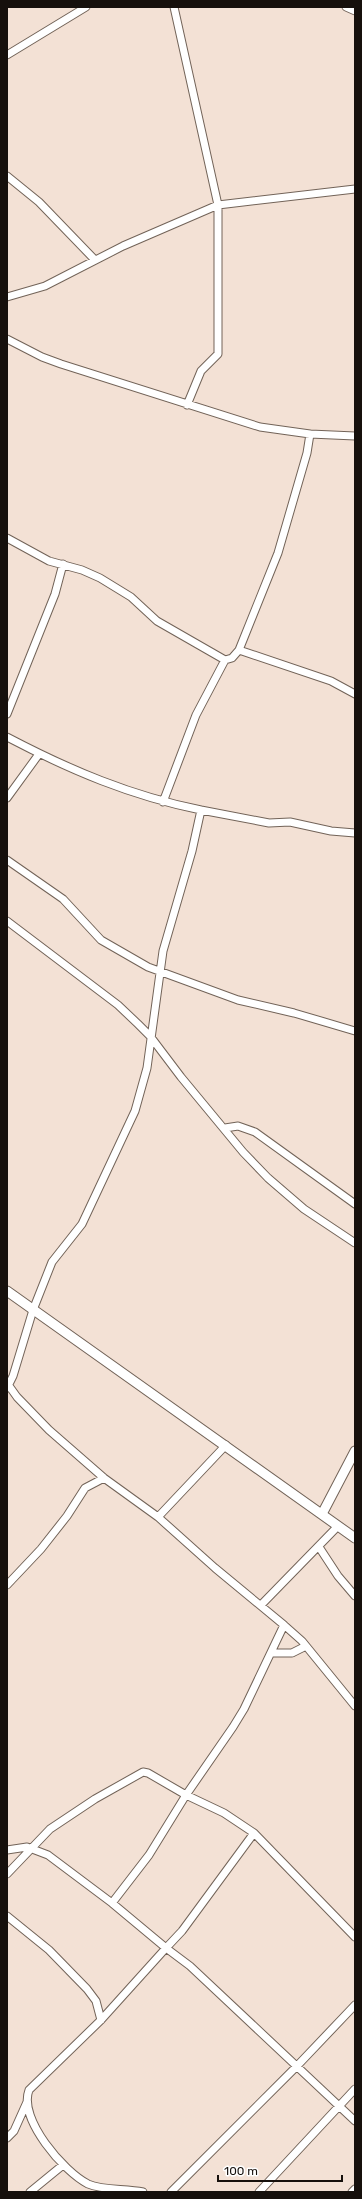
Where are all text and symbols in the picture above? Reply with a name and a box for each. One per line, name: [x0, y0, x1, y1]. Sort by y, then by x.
scale bar: [218, 2157, 342, 2183]
text: 100 m: [224, 2164, 258, 2178]

